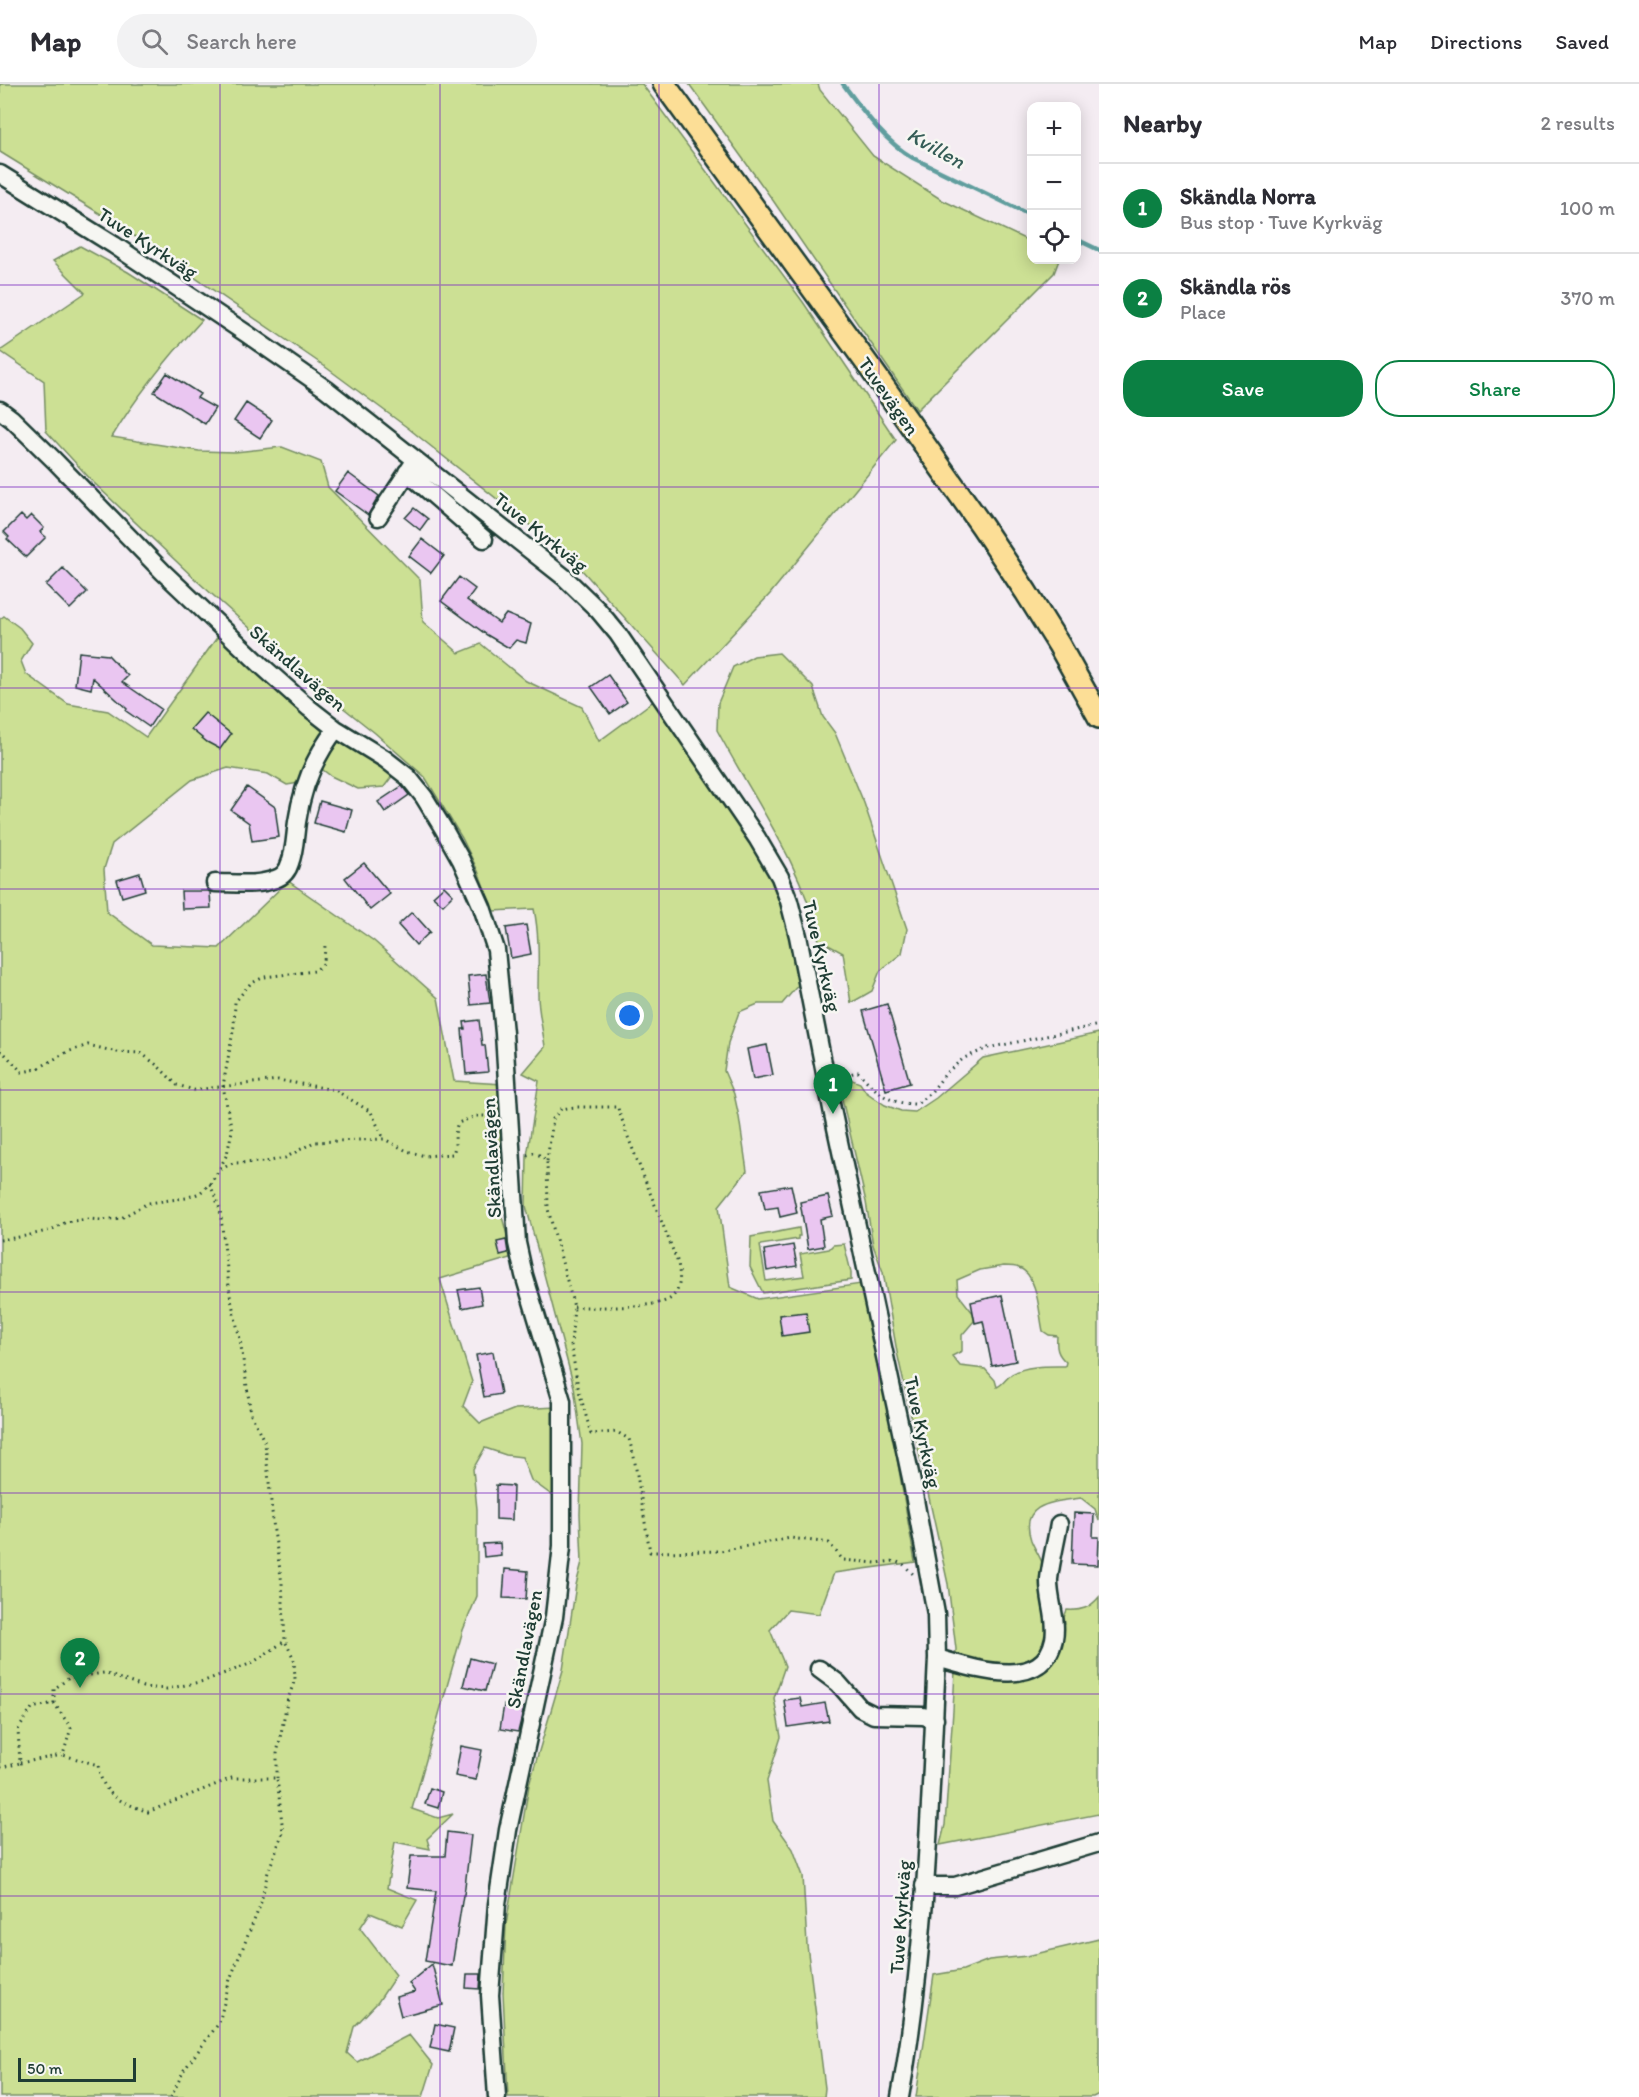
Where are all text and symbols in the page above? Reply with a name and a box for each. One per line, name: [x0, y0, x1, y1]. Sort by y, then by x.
search box: [117, 14, 537, 68]
text: Map: [30, 24, 81, 58]
icon: search: [138, 25, 171, 58]
text: Search here: [186, 28, 297, 55]
text: Map: [1359, 29, 1397, 54]
text: Directions: [1430, 29, 1522, 54]
text: Saved: [1555, 29, 1609, 54]
map controls: [1027, 102, 1081, 264]
button: +: [1027, 102, 1081, 156]
text: Nearby: [1123, 107, 1202, 139]
text: 2 results: [1541, 111, 1615, 135]
water label: Kvillen: [903, 122, 970, 174]
button: −: [1027, 156, 1081, 210]
text: Skändla Norra: [1180, 183, 1316, 210]
text: 1: [1138, 196, 1147, 220]
text: 100 m: [1560, 196, 1615, 220]
street label: Tuve Kyrkväg: [94, 202, 203, 285]
button: locate: [1027, 210, 1081, 264]
text: Bus stop · Tuve Kyrkväg: [1180, 210, 1382, 234]
text: Skändla rös: [1180, 273, 1291, 300]
text: 2: [1137, 286, 1148, 310]
text: 370 m: [1561, 286, 1615, 310]
text: Place: [1180, 300, 1226, 324]
street label: Tuvevägen: [853, 352, 925, 440]
button: Save: [1123, 360, 1363, 417]
button: Share: [1375, 360, 1615, 417]
street label: Tuve Kyrkväg: [489, 487, 593, 578]
street label: Skändlavägen: [245, 619, 351, 717]
street label: Tuve Kyrkväg: [797, 898, 847, 1015]
your location: [615, 1001, 644, 1030]
pin: 1: [814, 1064, 852, 1114]
street label: Skändlavägen: [476, 1097, 506, 1219]
street label: Tuve Kyrkväg: [899, 1374, 947, 1491]
street label: Skändlavägen: [501, 1588, 547, 1710]
pin: 2: [60, 1638, 100, 1688]
street label: Tuve Kyrkväg: [884, 1859, 916, 1975]
scale bar: [18, 2055, 136, 2082]
text: 50 m: [27, 2059, 62, 2078]

